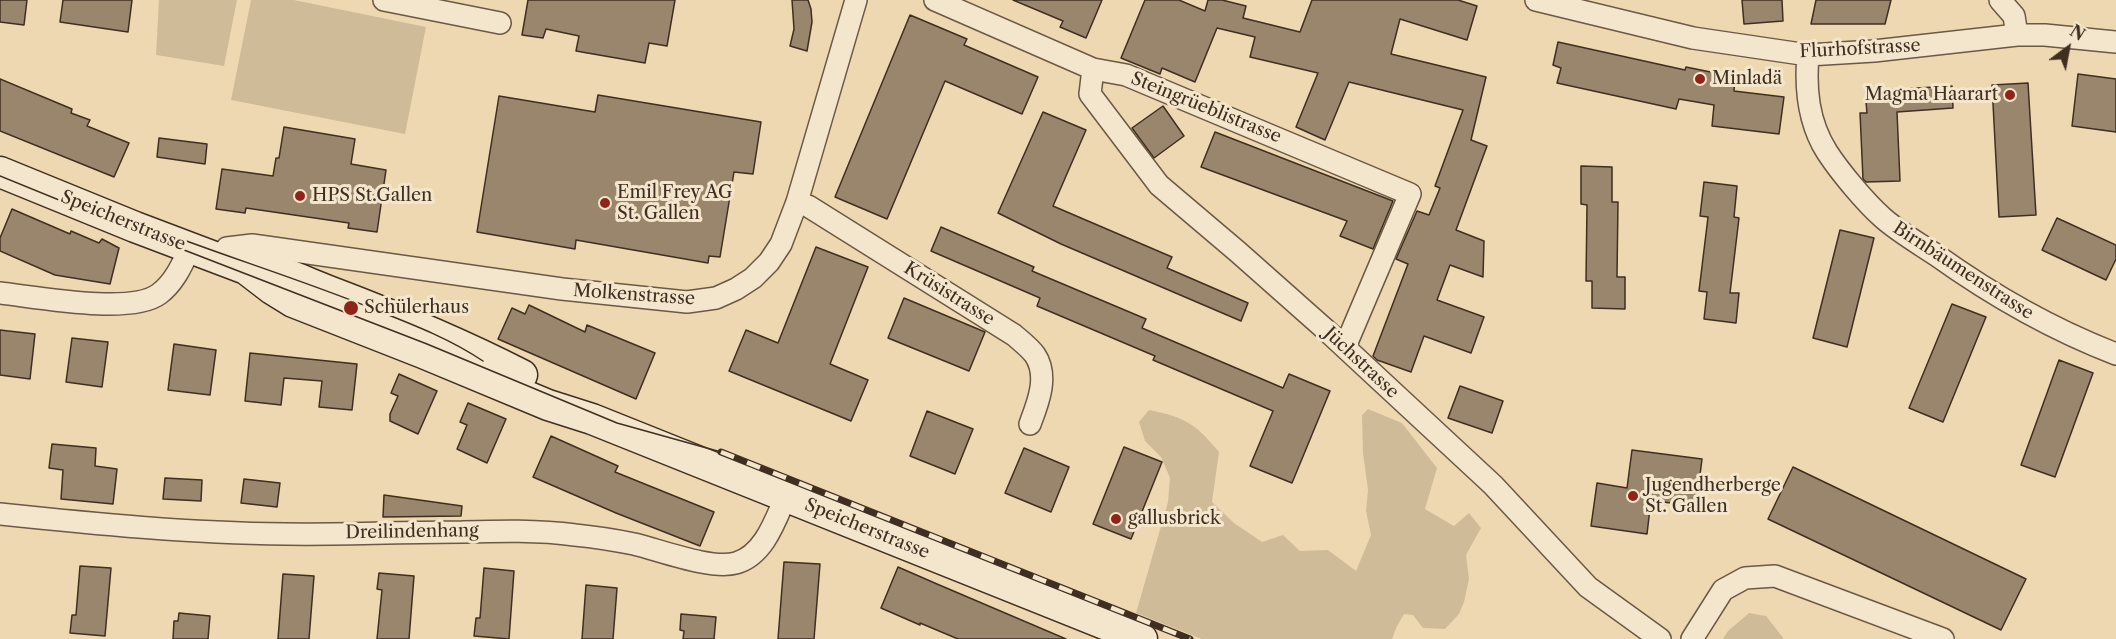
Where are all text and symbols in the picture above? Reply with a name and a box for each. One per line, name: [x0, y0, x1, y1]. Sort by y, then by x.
north arrow: [2038, 18, 2098, 78]
text: N: [2066, 21, 2089, 45]
street label: Flurhofstrasse: [1799, 35, 1921, 63]
street label: Steingrüeblistrasse: [1128, 68, 1284, 148]
place label: Minladä: [1712, 68, 1782, 90]
marker: Minladä: [1693, 72, 1707, 86]
place label: Magma Haarart: [1865, 84, 1998, 106]
marker: Magma Haarart: [2003, 88, 2017, 102]
place label: Emil Frey AG St. Gallen: [617, 182, 733, 224]
place label: HPS St.Gallen: [312, 185, 432, 207]
street label: Speicherstrasse: [57, 186, 189, 256]
marker: HPS St.Gallen: [293, 189, 307, 203]
marker: Emil Frey AG St. Gallen: [598, 196, 612, 210]
street label: Birnbäumenstrasse: [1889, 217, 2037, 325]
street label: Krüsistrasse: [900, 258, 998, 330]
street label: Molkenstrasse: [572, 280, 696, 310]
place label: Schülerhaus: [364, 297, 469, 319]
marker: Schülerhaus: [342, 299, 360, 317]
street label: Jüchstrasse: [1319, 323, 1403, 403]
place label: Jugendherberge St. Gallen: [1645, 475, 1781, 518]
marker: Jugendherberge St. Gallen: [1626, 489, 1640, 503]
street label: Speicherstrasse: [801, 494, 933, 564]
place label: gallusbrick: [1128, 508, 1220, 530]
marker: gallusbrick: [1109, 512, 1123, 526]
street label: Dreilindenhang: [345, 520, 479, 544]

